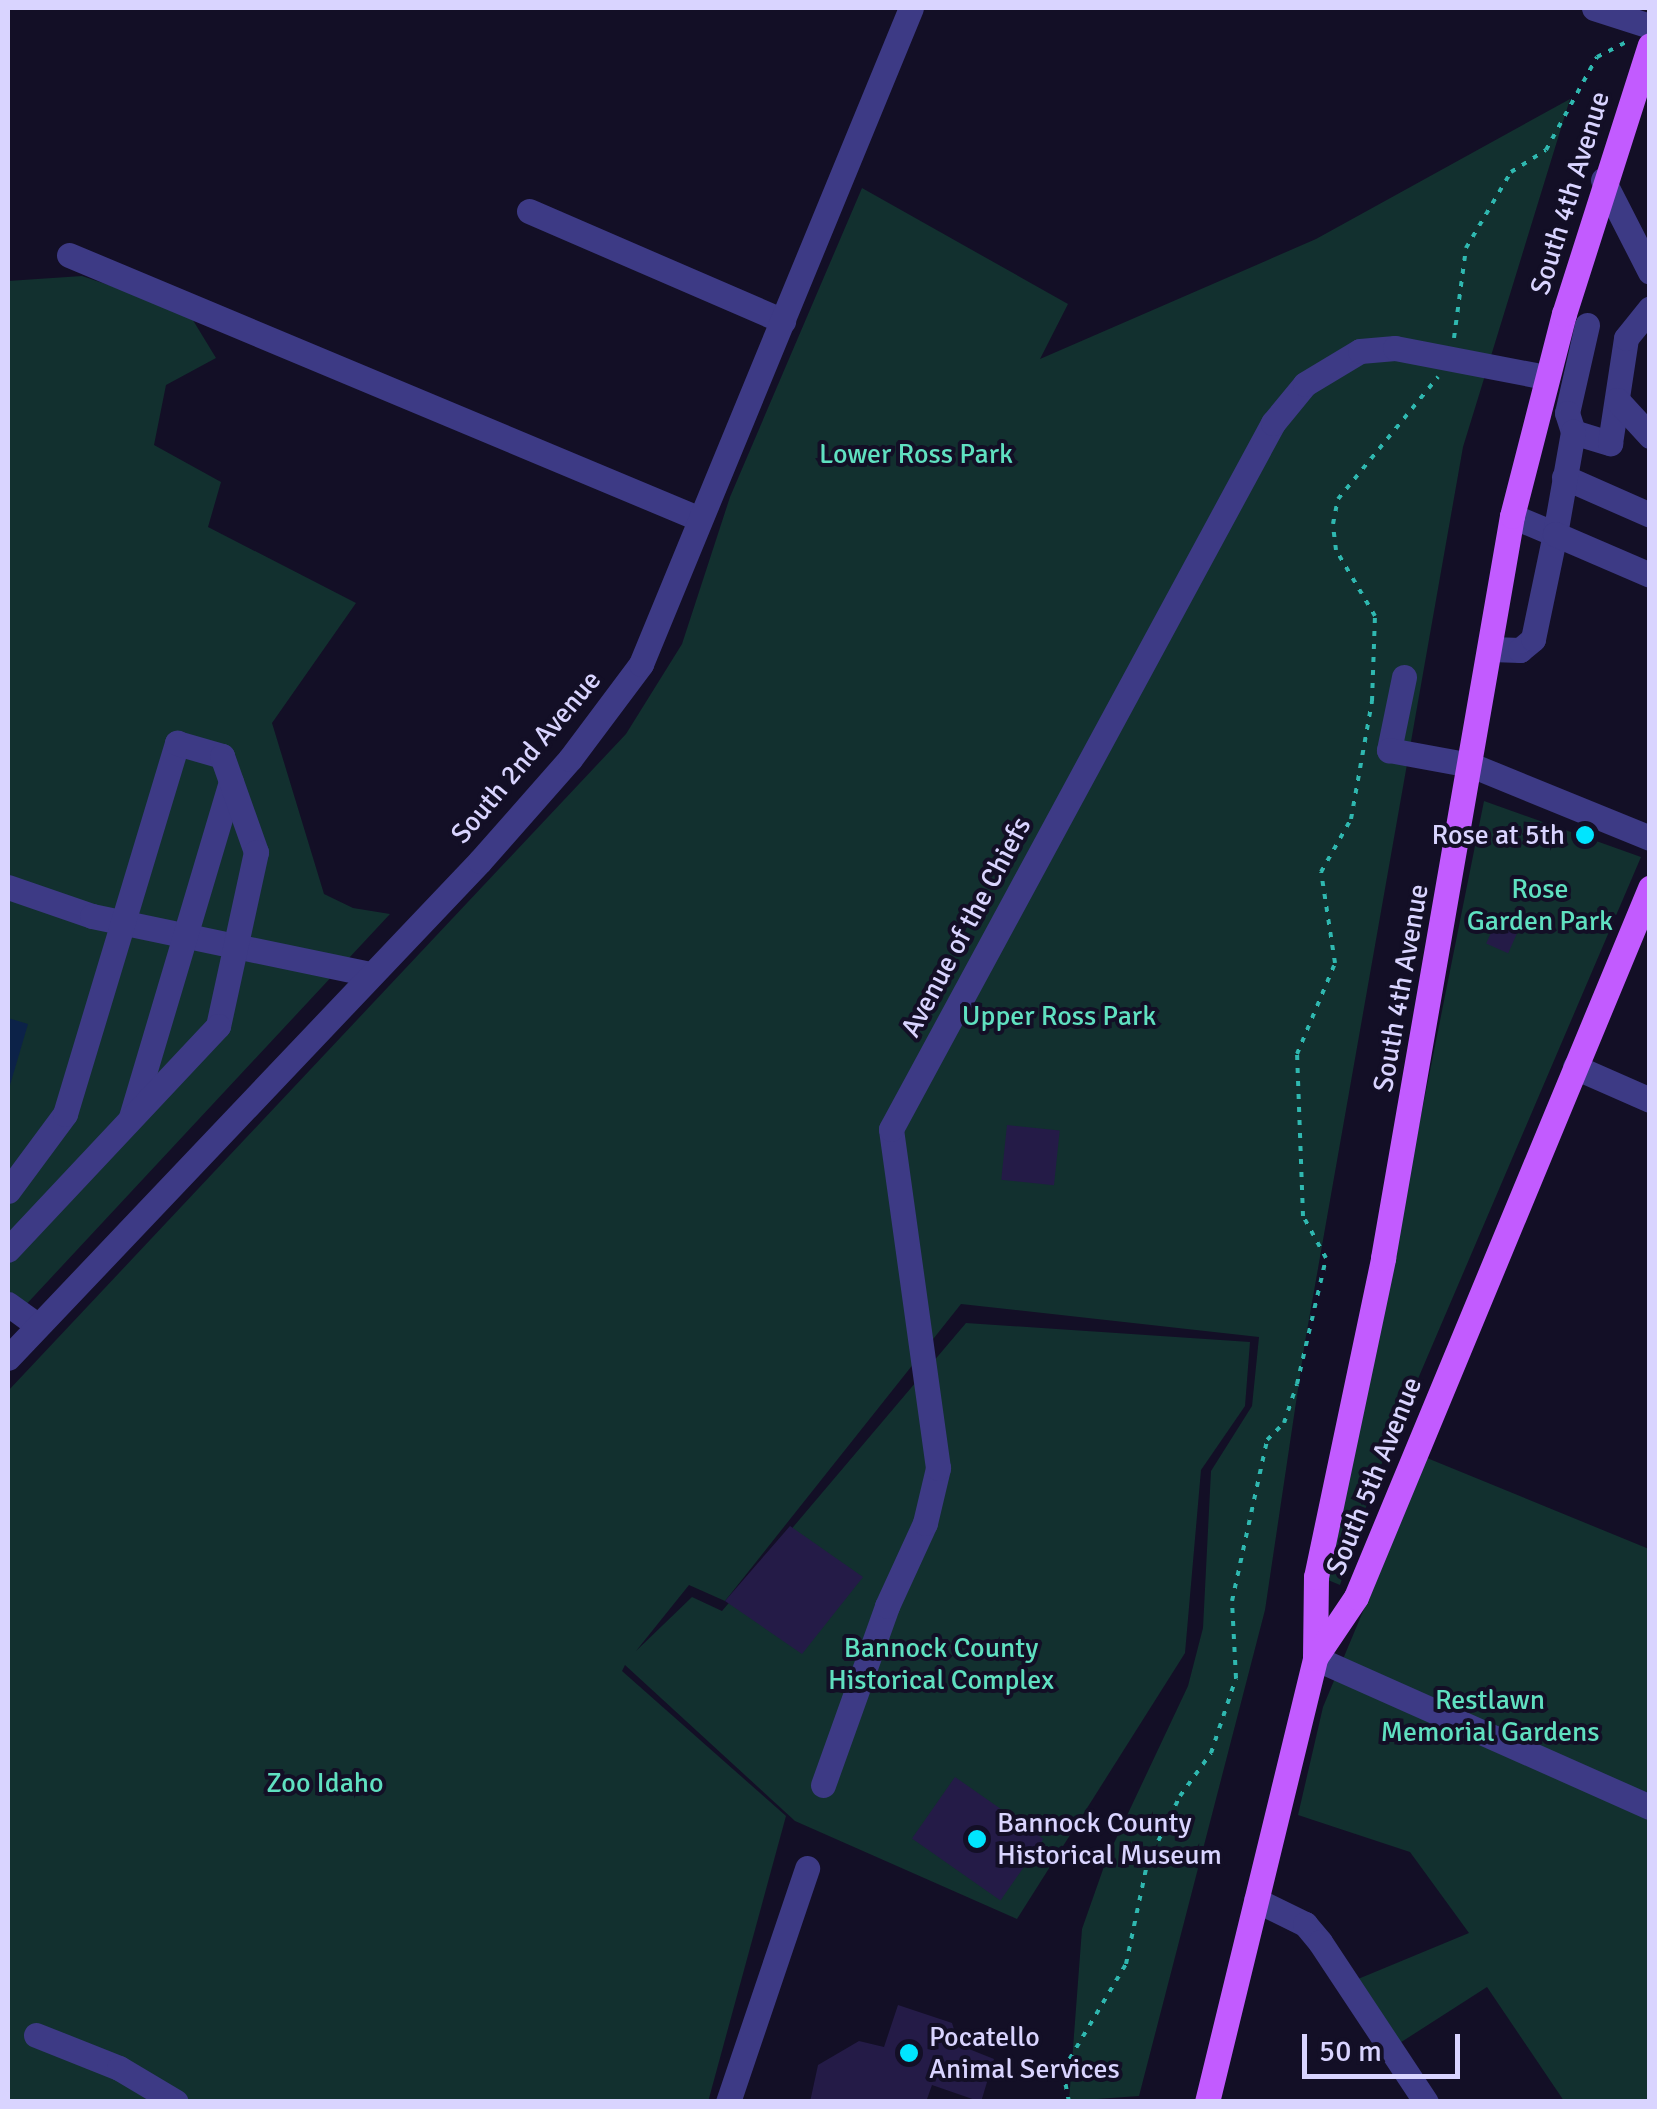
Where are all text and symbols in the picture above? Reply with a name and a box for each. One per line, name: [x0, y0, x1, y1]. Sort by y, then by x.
street label: South 4th Avenue: [1523, 87, 1617, 299]
park label: Lower Ross Park: [819, 437, 1013, 471]
street label: South 2nd Avenue: [444, 664, 608, 850]
street label: Avenue of the Chiefs: [894, 811, 1038, 1043]
place label: Rose at 5th: [1432, 818, 1565, 852]
marker: Rose at 5th: [1574, 824, 1596, 846]
park label: Rose Garden Park: [1467, 872, 1613, 938]
street label: South 4th Avenue: [1366, 881, 1436, 1095]
park label: Upper Ross Park: [962, 999, 1156, 1033]
street label: South 5th Avenue: [1319, 1372, 1429, 1580]
park label: Bannock County Historical Complex: [828, 1631, 1054, 1697]
park label: Restlawn Memorial Gardens: [1380, 1683, 1600, 1749]
park label: Zoo Idaho: [266, 1766, 384, 1800]
place label: Bannock County Historical Museum: [997, 1806, 1222, 1872]
marker: Bannock County Historical Museum: [966, 1828, 988, 1850]
scale bar: [1307, 2014, 1464, 2076]
place label: Pocatello Animal Services: [929, 2020, 1120, 2086]
text: 50 m: [1319, 2033, 1382, 2070]
marker: Pocatello Animal Services: [898, 2042, 920, 2064]

